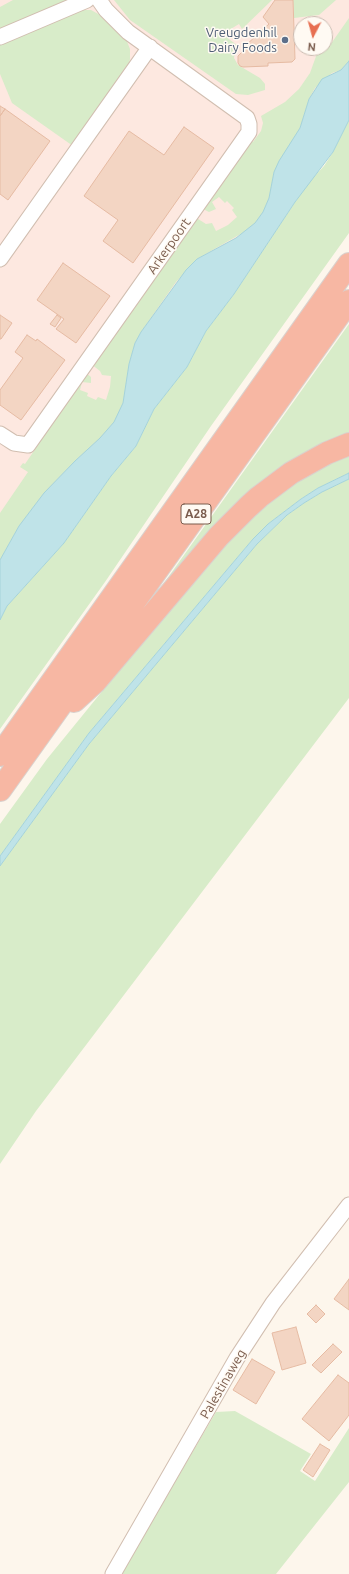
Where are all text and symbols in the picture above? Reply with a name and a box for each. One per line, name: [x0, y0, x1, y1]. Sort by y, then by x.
north arrow: [293, 16, 333, 56]
place label: Vreugdenhil Dairy Foods: [206, 25, 277, 56]
marker: Vreugdenhil Dairy Foods: [280, 35, 290, 45]
text: N: [307, 41, 317, 53]
street label: Arkerpoort: [144, 215, 194, 277]
road number: A28: [181, 504, 211, 524]
street label: Palestinaweg: [197, 1346, 249, 1422]

